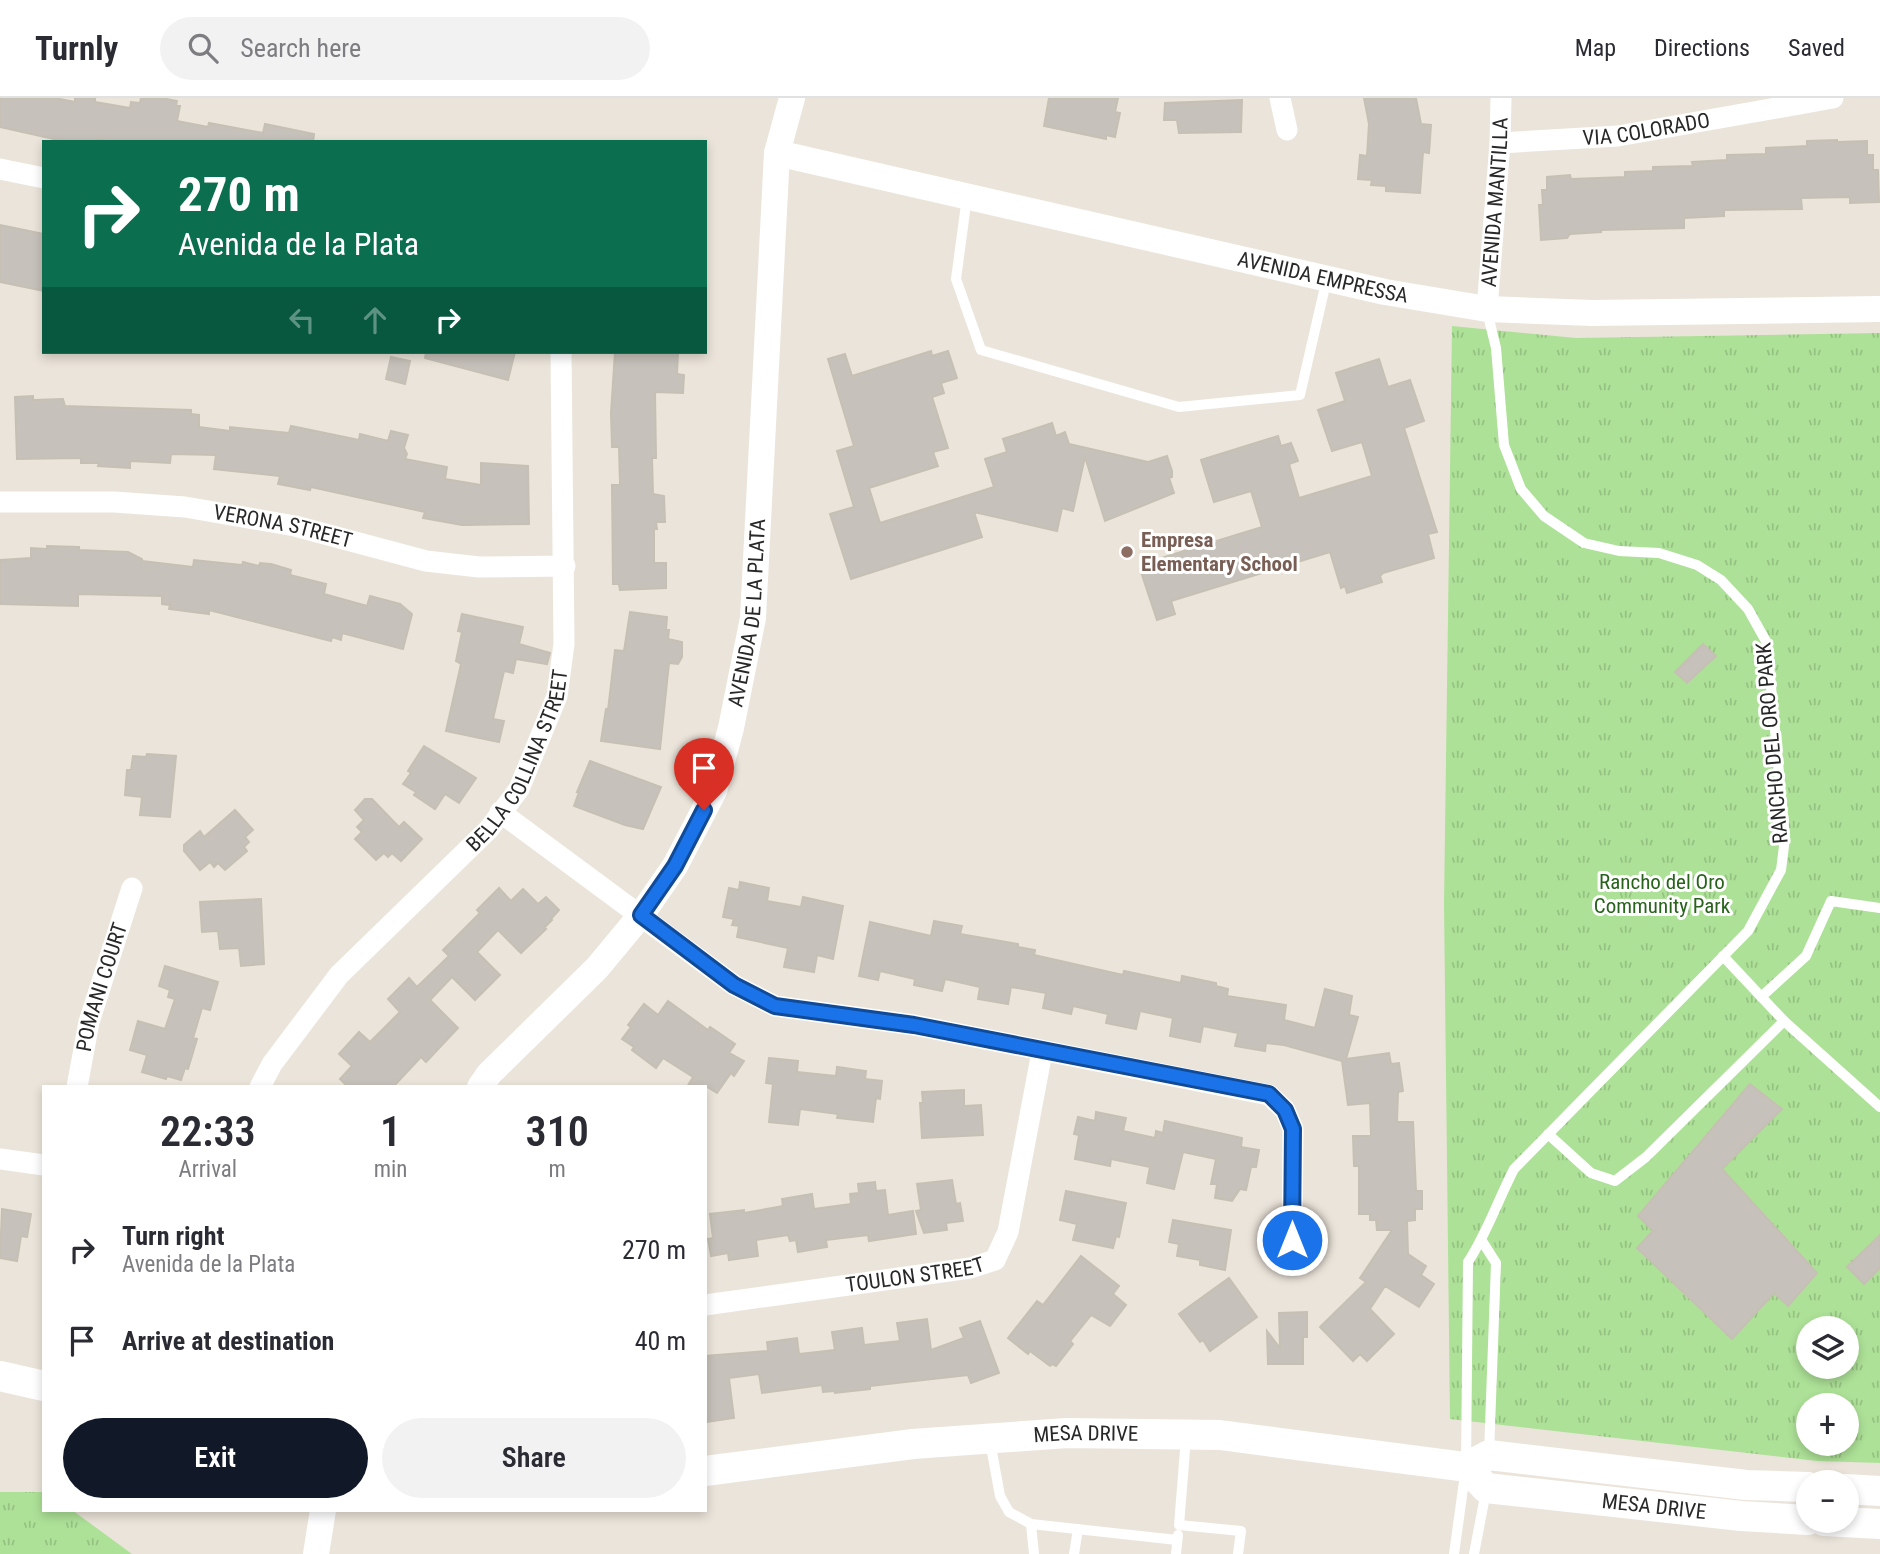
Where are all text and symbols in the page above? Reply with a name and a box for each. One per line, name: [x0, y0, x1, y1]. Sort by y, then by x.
search box: [160, 17, 650, 80]
text: Turnly: [35, 29, 118, 68]
icon: search: [184, 29, 222, 67]
text: Search here: [240, 33, 361, 63]
text: Map: [1575, 34, 1616, 62]
text: Directions: [1654, 34, 1750, 62]
text: Saved: [1788, 34, 1845, 62]
street label: VIA COLORADO: [1582, 108, 1712, 150]
street label: AVENIDA MANTILLA: [1477, 117, 1513, 288]
text: 270 m: [178, 166, 300, 223]
icon: right: [63, 168, 154, 259]
text: Avenida de la Plata: [178, 225, 419, 263]
street label: AVENIDA EMPRESSA: [1235, 247, 1410, 308]
icon: left: [283, 301, 321, 339]
icon: ahead: [356, 301, 394, 339]
icon: right: [429, 301, 467, 339]
street label: VERONA STREET: [212, 500, 355, 553]
street label: AVENIDA DE LA PLATA: [723, 518, 770, 709]
place label: Empresa Elementary School: [1141, 528, 1298, 576]
marker: Empresa Elementary School: [1119, 544, 1135, 560]
street label: RANCHO DEL ORO PARK: [1751, 641, 1793, 845]
street label: BELLA COLLINA STREET: [462, 668, 572, 856]
pin: [674, 738, 734, 810]
icon: arrive: [685, 749, 723, 787]
park label: Rancho del Oro Community Park: [1594, 870, 1731, 918]
street label: POMANI COURT: [72, 920, 132, 1053]
text: 22:33: [160, 1107, 256, 1156]
text: 1: [380, 1107, 401, 1156]
text: 310: [526, 1107, 589, 1156]
text: Arrival: [179, 1156, 237, 1183]
text: min: [374, 1156, 407, 1183]
text: m: [549, 1156, 566, 1183]
position arrow: [1255, 1203, 1329, 1277]
text: Turn right: [122, 1221, 224, 1251]
icon: right: [63, 1231, 101, 1269]
text: 270 m: [622, 1235, 686, 1265]
text: Avenida de la Plata: [122, 1251, 295, 1278]
street label: TOULON STREET: [844, 1252, 987, 1297]
map controls: [1796, 1316, 1859, 1533]
button: layers: [1796, 1316, 1859, 1379]
icon: arrive: [63, 1322, 101, 1360]
text: Arrive at destination: [122, 1326, 334, 1356]
text: 40 m: [635, 1326, 686, 1356]
button: +: [1796, 1393, 1859, 1456]
button: Exit: [63, 1418, 368, 1498]
button: Share: [382, 1418, 686, 1498]
street label: MESA DRIVE: [1033, 1421, 1138, 1447]
button: −: [1796, 1470, 1859, 1533]
street label: MESA DRIVE: [1601, 1489, 1707, 1524]

